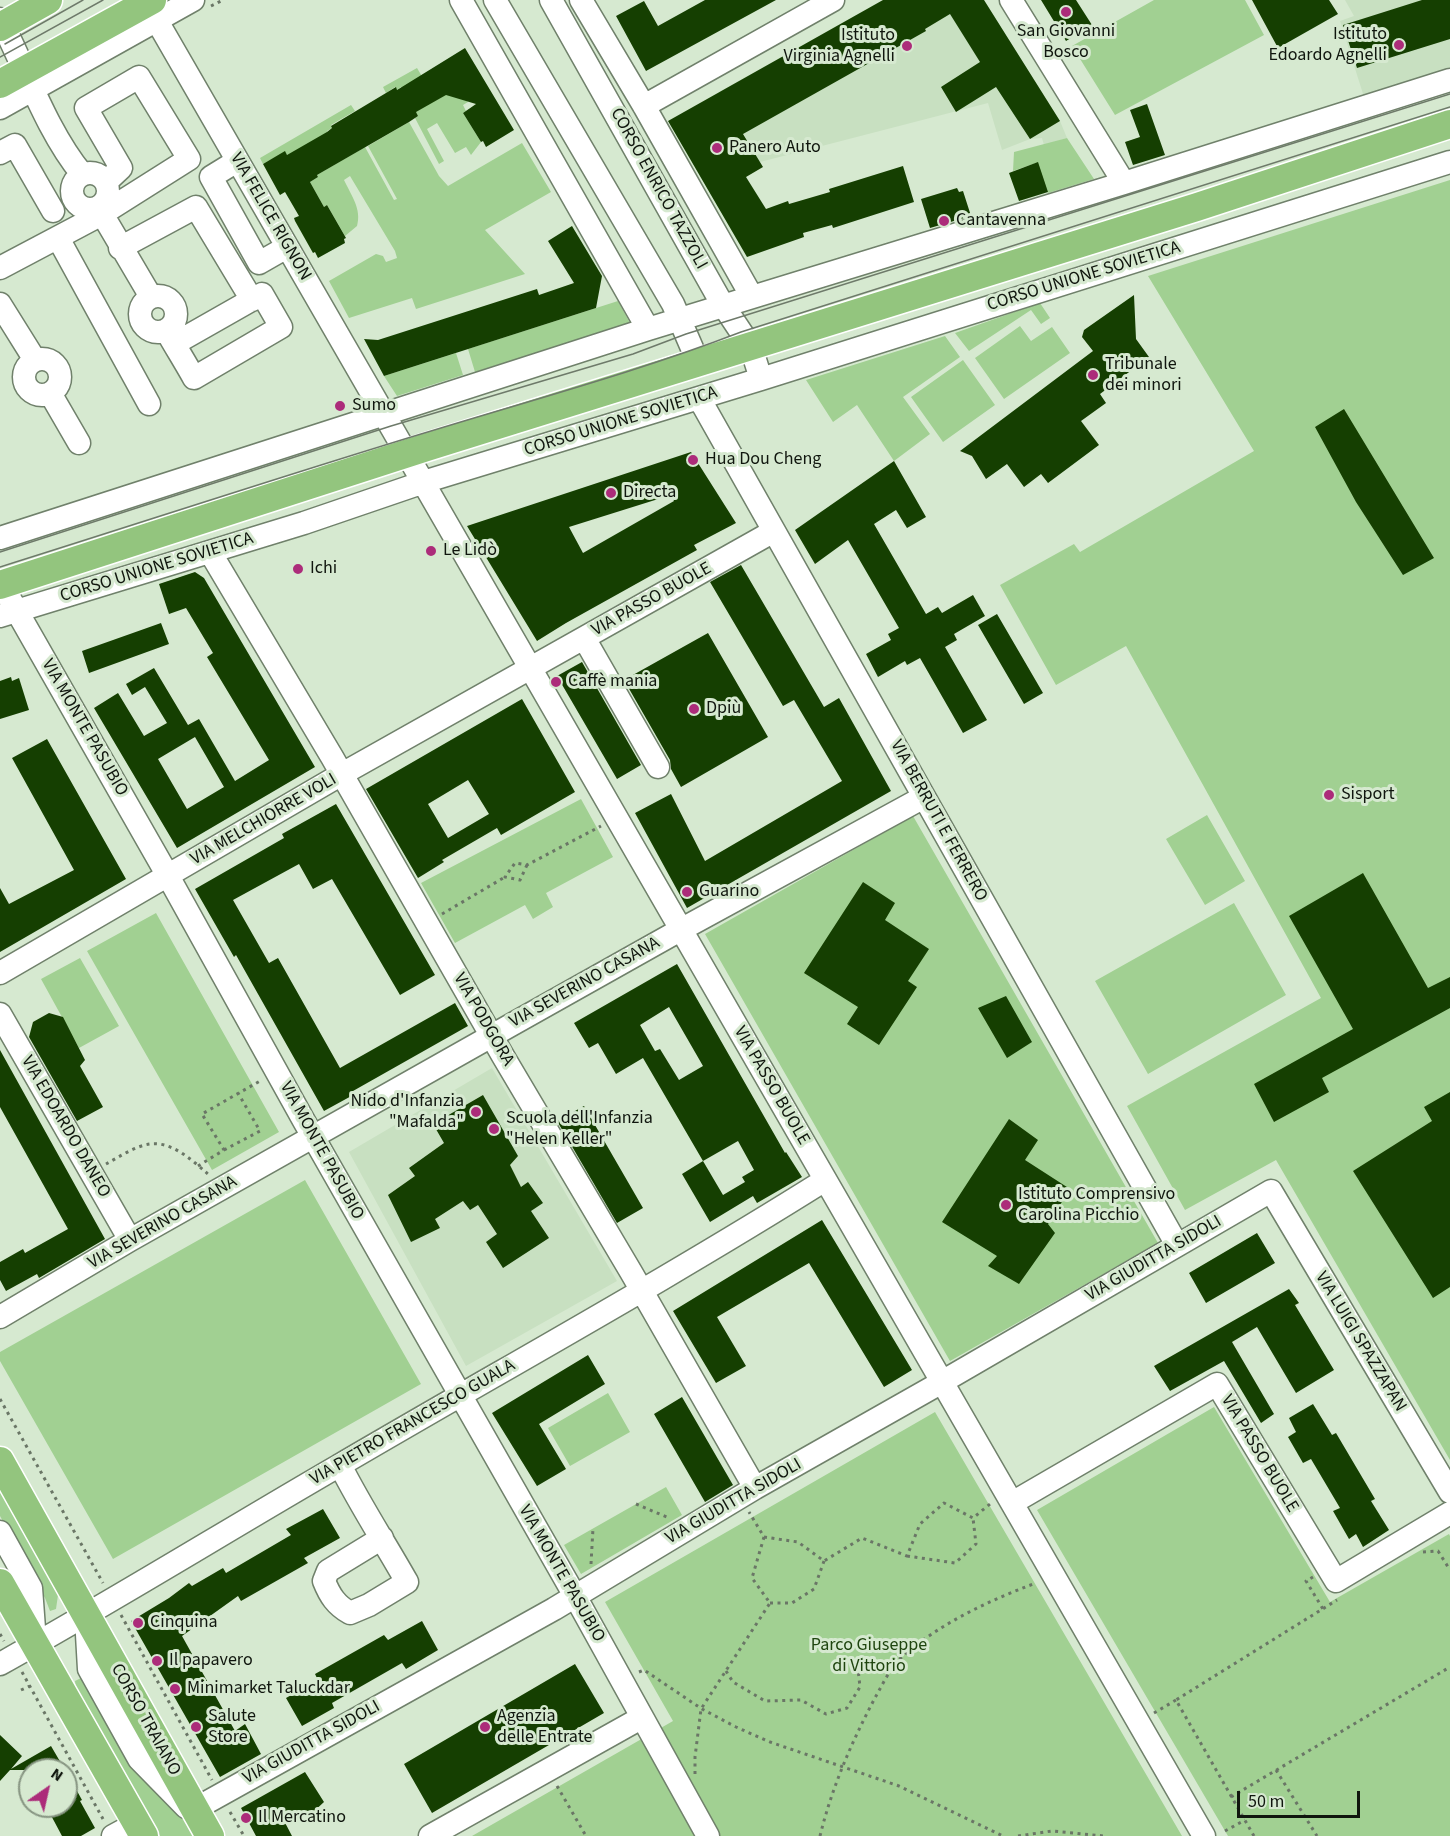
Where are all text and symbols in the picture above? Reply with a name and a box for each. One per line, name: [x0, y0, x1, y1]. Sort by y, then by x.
marker: San Giovanni Bosco: [1059, 5, 1073, 19]
place label: San Giovanni Bosco: [1017, 21, 1115, 63]
place label: Istituto Edoardo Agnelli: [1268, 24, 1387, 66]
place label: Istituto Virginia Agnelli: [784, 25, 895, 68]
marker: Istituto Edoardo Agnelli: [1392, 38, 1406, 52]
marker: Istituto Virginia Agnelli: [900, 39, 914, 53]
street label: CORSO ENRICO TAZZOLI: [605, 105, 711, 273]
place label: Panero Auto: [729, 137, 821, 159]
marker: Panero Auto: [710, 141, 724, 155]
street label: VIA FELICE RIGNON: [225, 149, 315, 285]
place label: Cantavenna: [956, 210, 1046, 232]
marker: Cantavenna: [937, 214, 951, 228]
street label: CORSO UNIONE SOVIETICA: [985, 237, 1183, 317]
place label: Tribunale dei minori: [1105, 354, 1182, 397]
marker: Tribunale dei minori: [1086, 368, 1100, 382]
street label: CORSO UNIONE SOVIETICA: [522, 382, 720, 462]
place label: Sumo: [352, 395, 396, 417]
marker: Sumo: [333, 399, 347, 413]
place label: Hua Dou Cheng: [705, 449, 821, 471]
marker: Hua Dou Cheng: [686, 453, 700, 467]
place label: Directa: [623, 482, 676, 504]
marker: Directa: [604, 486, 618, 500]
street label: CORSO UNIONE SOVIETICA: [58, 528, 256, 608]
place label: Le Lidò: [443, 540, 497, 562]
marker: Le Lidò: [424, 544, 438, 558]
place label: Ichi: [310, 558, 337, 580]
street label: VIA PASSO BUOLE: [588, 558, 716, 642]
marker: Ichi: [291, 562, 305, 576]
street label: VIA MONTE PASUBIO: [36, 656, 132, 800]
place label: Caffè mania: [568, 671, 657, 693]
marker: Caffè mania: [549, 675, 563, 689]
place label: Dpiù: [706, 698, 741, 720]
marker: Dpiù: [687, 702, 701, 716]
street label: VIA BERRUTI E FERRERO: [885, 737, 991, 905]
street label: VIA MELCHIORRE VOLI: [187, 769, 341, 871]
place label: Sisport: [1341, 784, 1395, 806]
marker: Sisport: [1322, 788, 1336, 802]
place label: Guarino: [699, 881, 759, 903]
marker: Guarino: [680, 885, 694, 899]
street label: VIA SEVERINO CASANA: [506, 933, 664, 1033]
street label: VIA PODGORA: [448, 970, 518, 1070]
street label: VIA PASSO BUOLE: [728, 1023, 814, 1149]
street label: VIA EDOARDO DANEO: [16, 1052, 114, 1202]
street label: VIA MONTE PASUBIO: [274, 1078, 368, 1224]
place label: Nido d'Infanzia "Mafalda": [351, 1091, 464, 1134]
marker: Nido d'Infanzia "Mafalda": [469, 1105, 483, 1119]
place label: Scuola dell'Infanzia "Helen Keller": [506, 1108, 653, 1150]
marker: Scuola dell'Infanzia "Helen Keller": [487, 1122, 501, 1136]
street label: VIA SEVERINO CASANA: [85, 1172, 241, 1274]
place label: Istituto Comprensivo Carolina Picchio: [1018, 1184, 1175, 1226]
marker: Istituto Comprensivo Carolina Picchio: [999, 1198, 1013, 1212]
street label: VIA GIUDITTA SIDOLI: [1082, 1211, 1226, 1307]
street label: VIA LUIGI SPAZZAPAN: [1310, 1268, 1410, 1416]
street label: VIA PIETRO FRANCESCO GUALA: [307, 1355, 519, 1491]
street label: VIA PASSO BUOLE: [1215, 1391, 1303, 1517]
street label: VIA GIUDITTA SIDOLI: [662, 1454, 806, 1550]
street label: VIA MONTE PASUBIO: [513, 1502, 609, 1646]
place label: Cinquina: [150, 1612, 218, 1634]
marker: Cinquina: [131, 1616, 145, 1630]
park label: Parco Giuseppe di Vittorio: [811, 1635, 927, 1678]
place label: Il papavero: [169, 1650, 253, 1672]
marker: Il papavero: [150, 1654, 164, 1668]
street label: CORSO TRAIANO: [105, 1660, 185, 1780]
place label: Minimarket Taluckdar: [187, 1678, 350, 1700]
marker: Minimarket Taluckdar: [168, 1682, 182, 1696]
street label: VIA GIUDITTA SIDOLI: [240, 1696, 384, 1790]
place label: Salute Store: [208, 1706, 256, 1748]
place label: Agenzia delle Entrate: [497, 1706, 592, 1748]
marker: Salute Store: [189, 1720, 203, 1734]
marker: Agenzia delle Entrate: [478, 1720, 492, 1734]
north arrow: [18, 1758, 78, 1818]
text: N: [46, 1763, 68, 1787]
scale bar: [1240, 1779, 1363, 1817]
text: 50 m: [1248, 1789, 1284, 1814]
place label: Il Mercatino: [258, 1807, 346, 1829]
marker: Il Mercatino: [239, 1811, 253, 1825]

